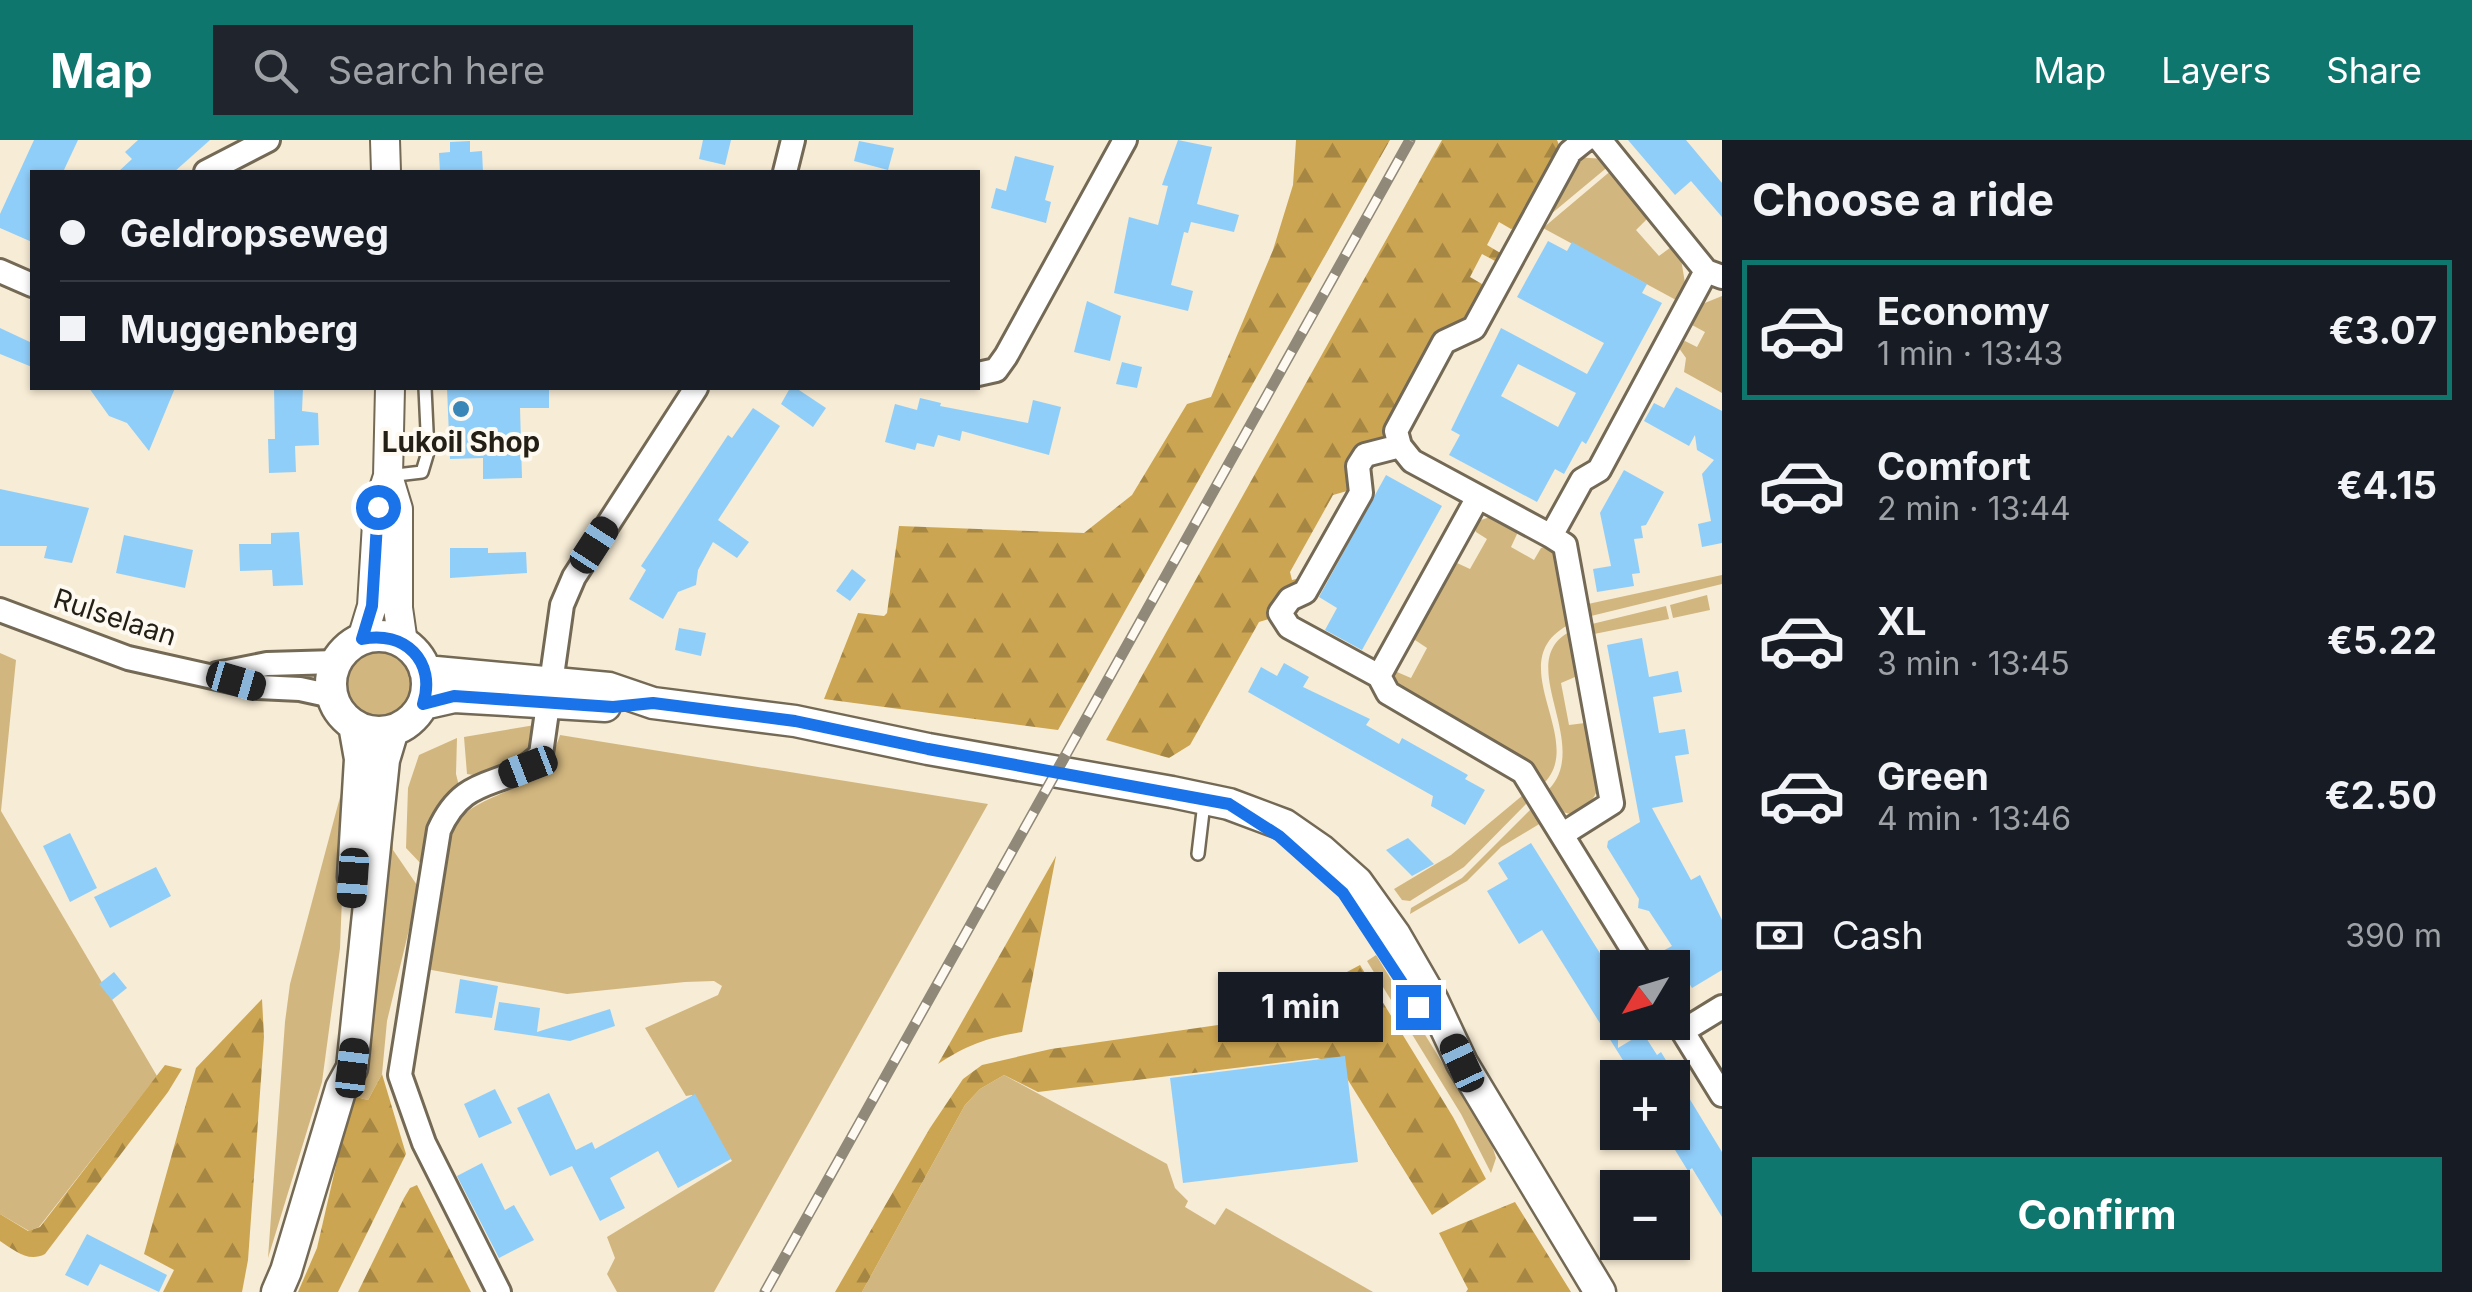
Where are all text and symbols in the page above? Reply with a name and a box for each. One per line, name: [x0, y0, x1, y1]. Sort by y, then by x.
search box: [213, 25, 913, 115]
text: Map: [50, 41, 153, 100]
icon: search: [248, 43, 303, 98]
text: Search here: [328, 47, 545, 93]
text: Map: [2034, 49, 2106, 91]
text: Layers: [2161, 49, 2271, 91]
text: Share: [2326, 49, 2422, 91]
text: Choose a ride: [1752, 172, 2054, 227]
text: Geldropseweg: [120, 210, 389, 256]
icon: car: [1757, 285, 1847, 375]
text: Economy: [1877, 288, 2050, 334]
text: Muggenberg: [120, 306, 359, 352]
text: €3.07: [2329, 307, 2437, 353]
text: 1 min · 13:43: [1877, 334, 2063, 373]
marker: Lukoil Shop: [450, 398, 472, 420]
place label: Lukoil Shop: [382, 425, 540, 459]
icon: car: [1757, 440, 1847, 530]
text: Comfort: [1877, 443, 2031, 489]
text: €4.15: [2337, 462, 2437, 508]
route start: [356, 485, 401, 530]
text: 2 min · 13:44: [1877, 489, 2071, 528]
car: [565, 512, 623, 578]
street label: Rulselaan: [49, 581, 181, 653]
icon: car: [1757, 595, 1847, 685]
text: XL: [1877, 598, 1927, 644]
text: €5.22: [2327, 617, 2437, 663]
text: 3 min · 13:45: [1877, 644, 2070, 683]
car: [203, 658, 269, 704]
car: [495, 742, 561, 792]
icon: car: [1757, 750, 1847, 840]
text: Green: [1877, 753, 1989, 799]
text: €2.50: [2325, 772, 2437, 818]
text: 4 min · 13:46: [1877, 799, 2071, 838]
car: [336, 847, 370, 909]
icon: cash: [1752, 908, 1807, 963]
text: Cash: [1832, 912, 1924, 958]
text: 390 m: [2345, 916, 2442, 955]
north arrow: [1600, 950, 1690, 1040]
map controls: [1600, 950, 1690, 1260]
callout: 1 min: [1218, 972, 1383, 1042]
route end: [1396, 985, 1441, 1030]
text: 1 min: [1261, 987, 1340, 1026]
car: [1436, 1029, 1488, 1097]
car: [333, 1036, 371, 1100]
button: +: [1600, 1060, 1690, 1150]
button: Confirm: [1752, 1157, 2442, 1272]
button: −: [1600, 1170, 1690, 1260]

